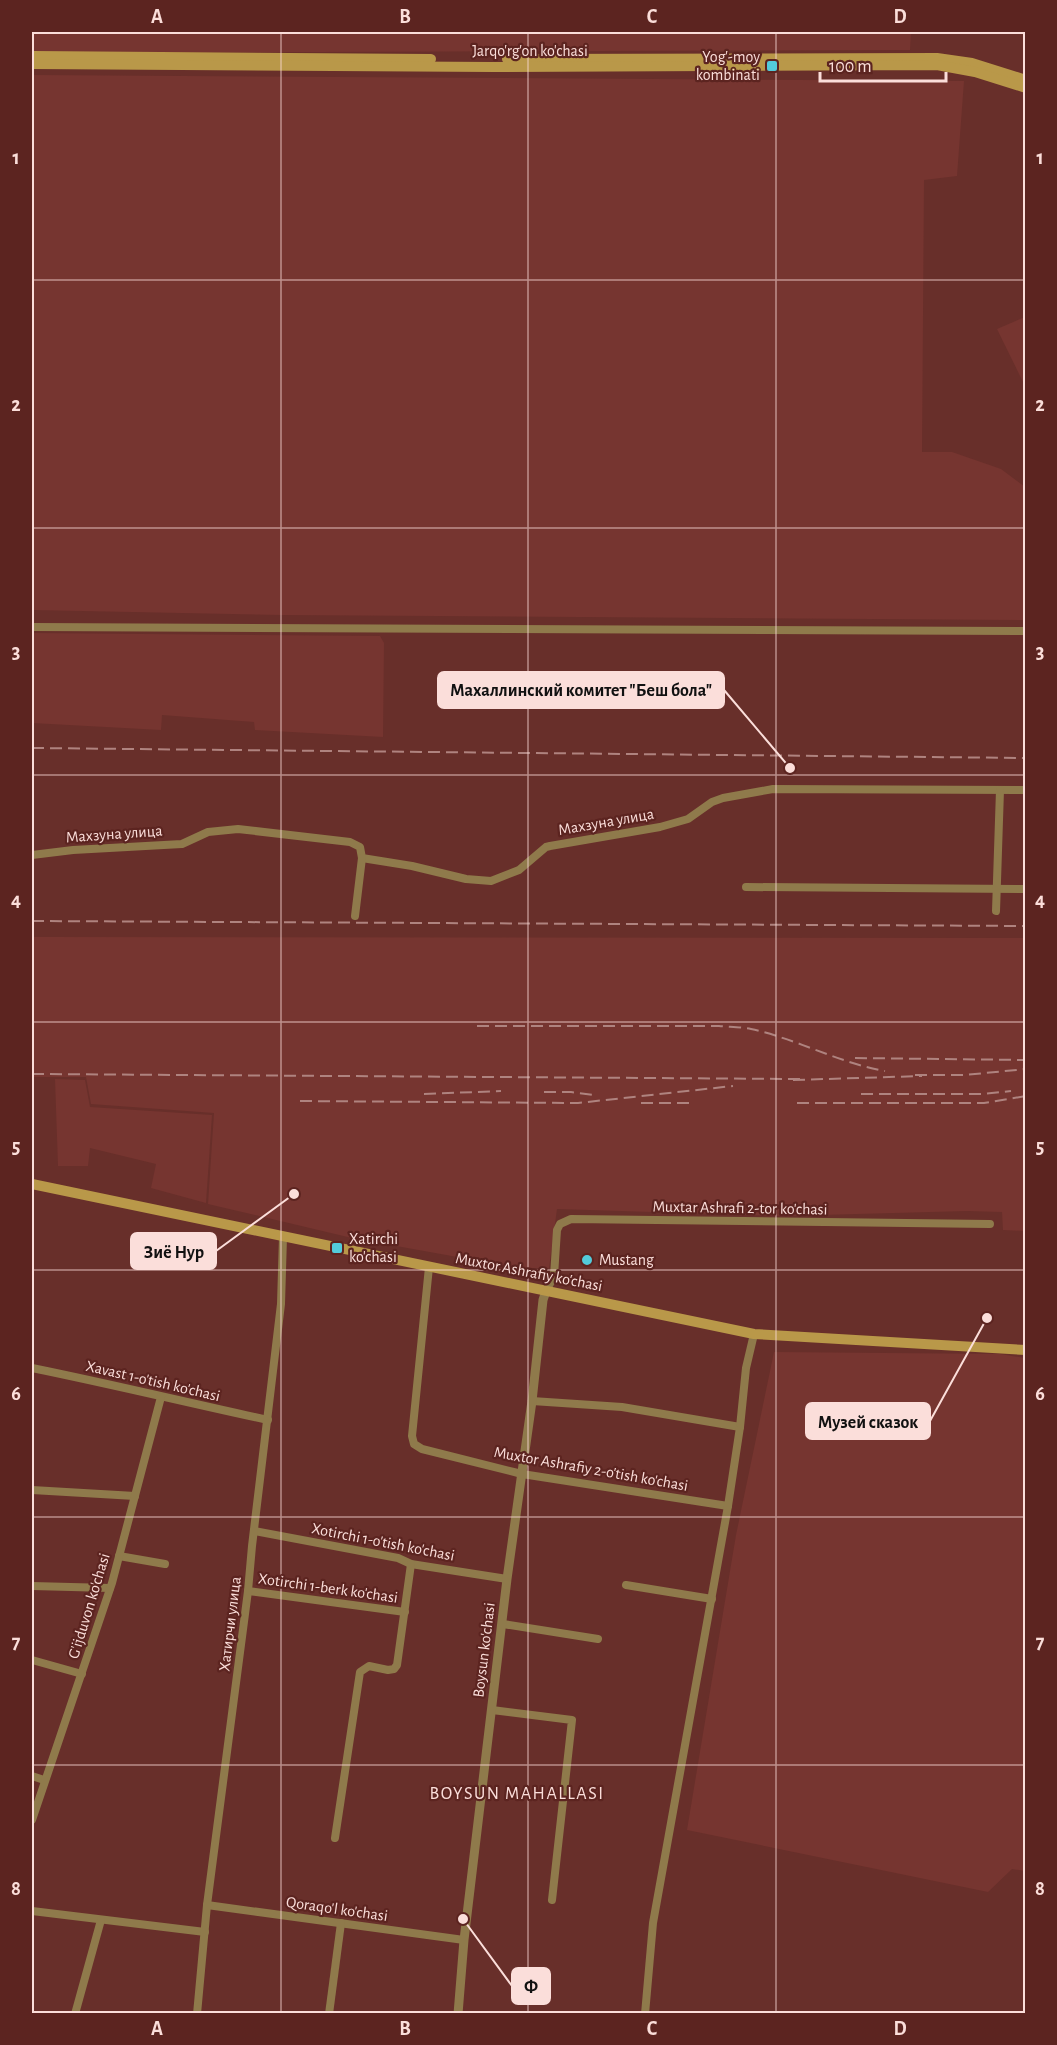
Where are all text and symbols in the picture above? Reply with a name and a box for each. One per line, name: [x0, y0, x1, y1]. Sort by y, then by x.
text: A: [151, 7, 163, 27]
text: B: [399, 7, 411, 27]
text: C: [647, 7, 658, 27]
text: D: [893, 7, 907, 27]
street label: Jarqo'rg'on ko'chasi: [472, 43, 588, 59]
scale bar: [820, 45, 946, 83]
place label: Yog'-moy kombinati: [696, 49, 760, 83]
text: 100 m: [829, 58, 872, 76]
marker: Yog'-moy kombinati: [765, 59, 779, 73]
text: 1: [12, 148, 20, 168]
text: 1: [1036, 148, 1044, 168]
text: 2: [11, 395, 21, 415]
text: 2: [1035, 395, 1045, 415]
text: 3: [12, 642, 20, 662]
text: 3: [1036, 642, 1044, 662]
callout: Махаллинский комитет "Беш бола": [438, 672, 724, 708]
text: Махаллинский комитет "Беш бола": [450, 682, 712, 700]
street label: Махзуна улица: [557, 806, 655, 839]
street label: Махзуна улица: [65, 823, 163, 846]
text: 4: [11, 890, 21, 910]
text: 4: [1035, 890, 1045, 910]
text: 5: [12, 1137, 20, 1157]
text: 5: [1036, 1137, 1044, 1157]
street label: Muxtar Ashrafi 2-tor ko'chasi: [652, 1198, 828, 1218]
place label: Xatirchi ko'chasi: [349, 1231, 398, 1265]
callout: Зиё Нур: [131, 1233, 216, 1269]
marker: Xatirchi ko'chasi: [330, 1241, 344, 1255]
text: Зиё Нур: [144, 1244, 204, 1262]
street label: Muxtor Ashrafiy ko'chasi: [454, 1250, 604, 1295]
place label: Mustang: [599, 1252, 654, 1268]
marker: Mustang: [580, 1253, 594, 1267]
street label: Xavast 1-o'tish ko'chasi: [84, 1358, 222, 1404]
text: 6: [11, 1384, 21, 1404]
text: 6: [1035, 1384, 1045, 1404]
callout: Музей сказок: [806, 1403, 930, 1439]
text: Музей сказок: [818, 1414, 918, 1432]
street label: Muxtor Ashrafiy 2-o'tish ko'chasi: [493, 1444, 689, 1495]
street label: Xotirchi 1-o'tish ko'chasi: [310, 1520, 456, 1564]
street label: G'ijduvon ko'chasi: [65, 1551, 114, 1661]
street label: Xotirchi 1-berk ko'chasi: [257, 1570, 399, 1606]
street label: Хатирчи улица: [216, 1576, 245, 1672]
street label: Boysun ko'chasi: [470, 1602, 499, 1698]
text: 7: [12, 1632, 21, 1652]
text: 7: [1036, 1632, 1045, 1652]
district label: BOYSUN MAHALLASI: [429, 1785, 605, 1803]
text: 8: [11, 1879, 21, 1899]
text: 8: [1035, 1879, 1045, 1899]
street label: Qoraqo'l ko'chasi: [285, 1894, 389, 1925]
callout: Ф: [512, 1968, 550, 2004]
text: Ф: [524, 1978, 538, 1996]
text: A: [151, 2019, 163, 2039]
text: B: [399, 2019, 411, 2039]
text: C: [647, 2019, 658, 2039]
text: D: [893, 2019, 907, 2039]

